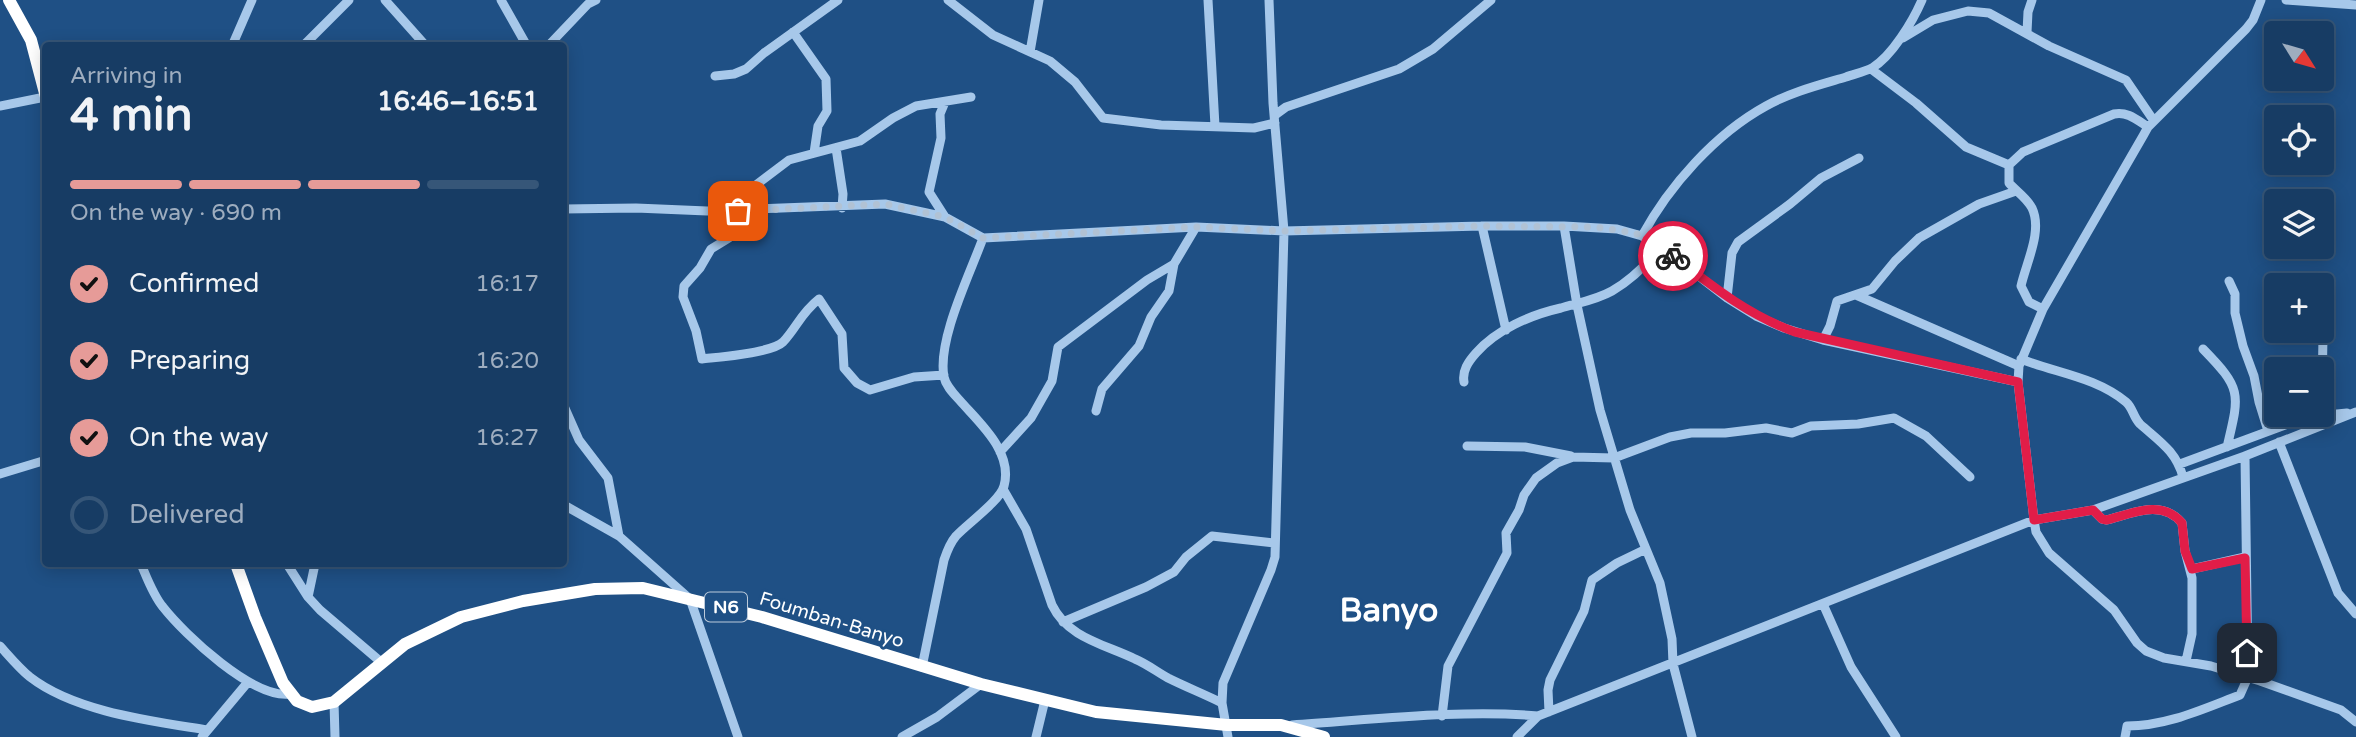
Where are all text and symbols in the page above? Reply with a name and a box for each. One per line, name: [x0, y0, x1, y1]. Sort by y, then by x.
north arrow: [2264, 21, 2334, 91]
map controls: [2264, 21, 2334, 427]
text: Arriving in: [70, 62, 183, 90]
text: 16:46–16:51: [377, 86, 539, 117]
text: 4 min: [70, 88, 193, 143]
button: locate: [2264, 105, 2334, 175]
pin: [708, 181, 768, 241]
button: layers: [2264, 189, 2334, 259]
icon: bag: [719, 192, 757, 230]
text: On the way · 690 m: [70, 199, 282, 227]
courier: [1638, 221, 1708, 291]
icon: bike: [1654, 237, 1692, 275]
icon: check: [70, 265, 108, 303]
text: Confirmed: [129, 268, 259, 299]
text: 16:17: [475, 270, 539, 298]
button: +: [2264, 273, 2334, 343]
icon: check: [70, 342, 108, 380]
text: Preparing: [129, 345, 250, 376]
text: 16:20: [475, 347, 539, 375]
button: −: [2264, 357, 2334, 427]
icon: check: [70, 419, 108, 457]
text: On the way: [129, 422, 269, 453]
text: 16:27: [475, 424, 539, 452]
text: Delivered: [129, 499, 245, 530]
street label: Foumban-Banyo: [757, 587, 907, 652]
district label: Banyo: [1340, 591, 1438, 630]
road number: N6: [705, 592, 747, 622]
pin: [2217, 623, 2277, 683]
icon: home: [2228, 634, 2266, 672]

